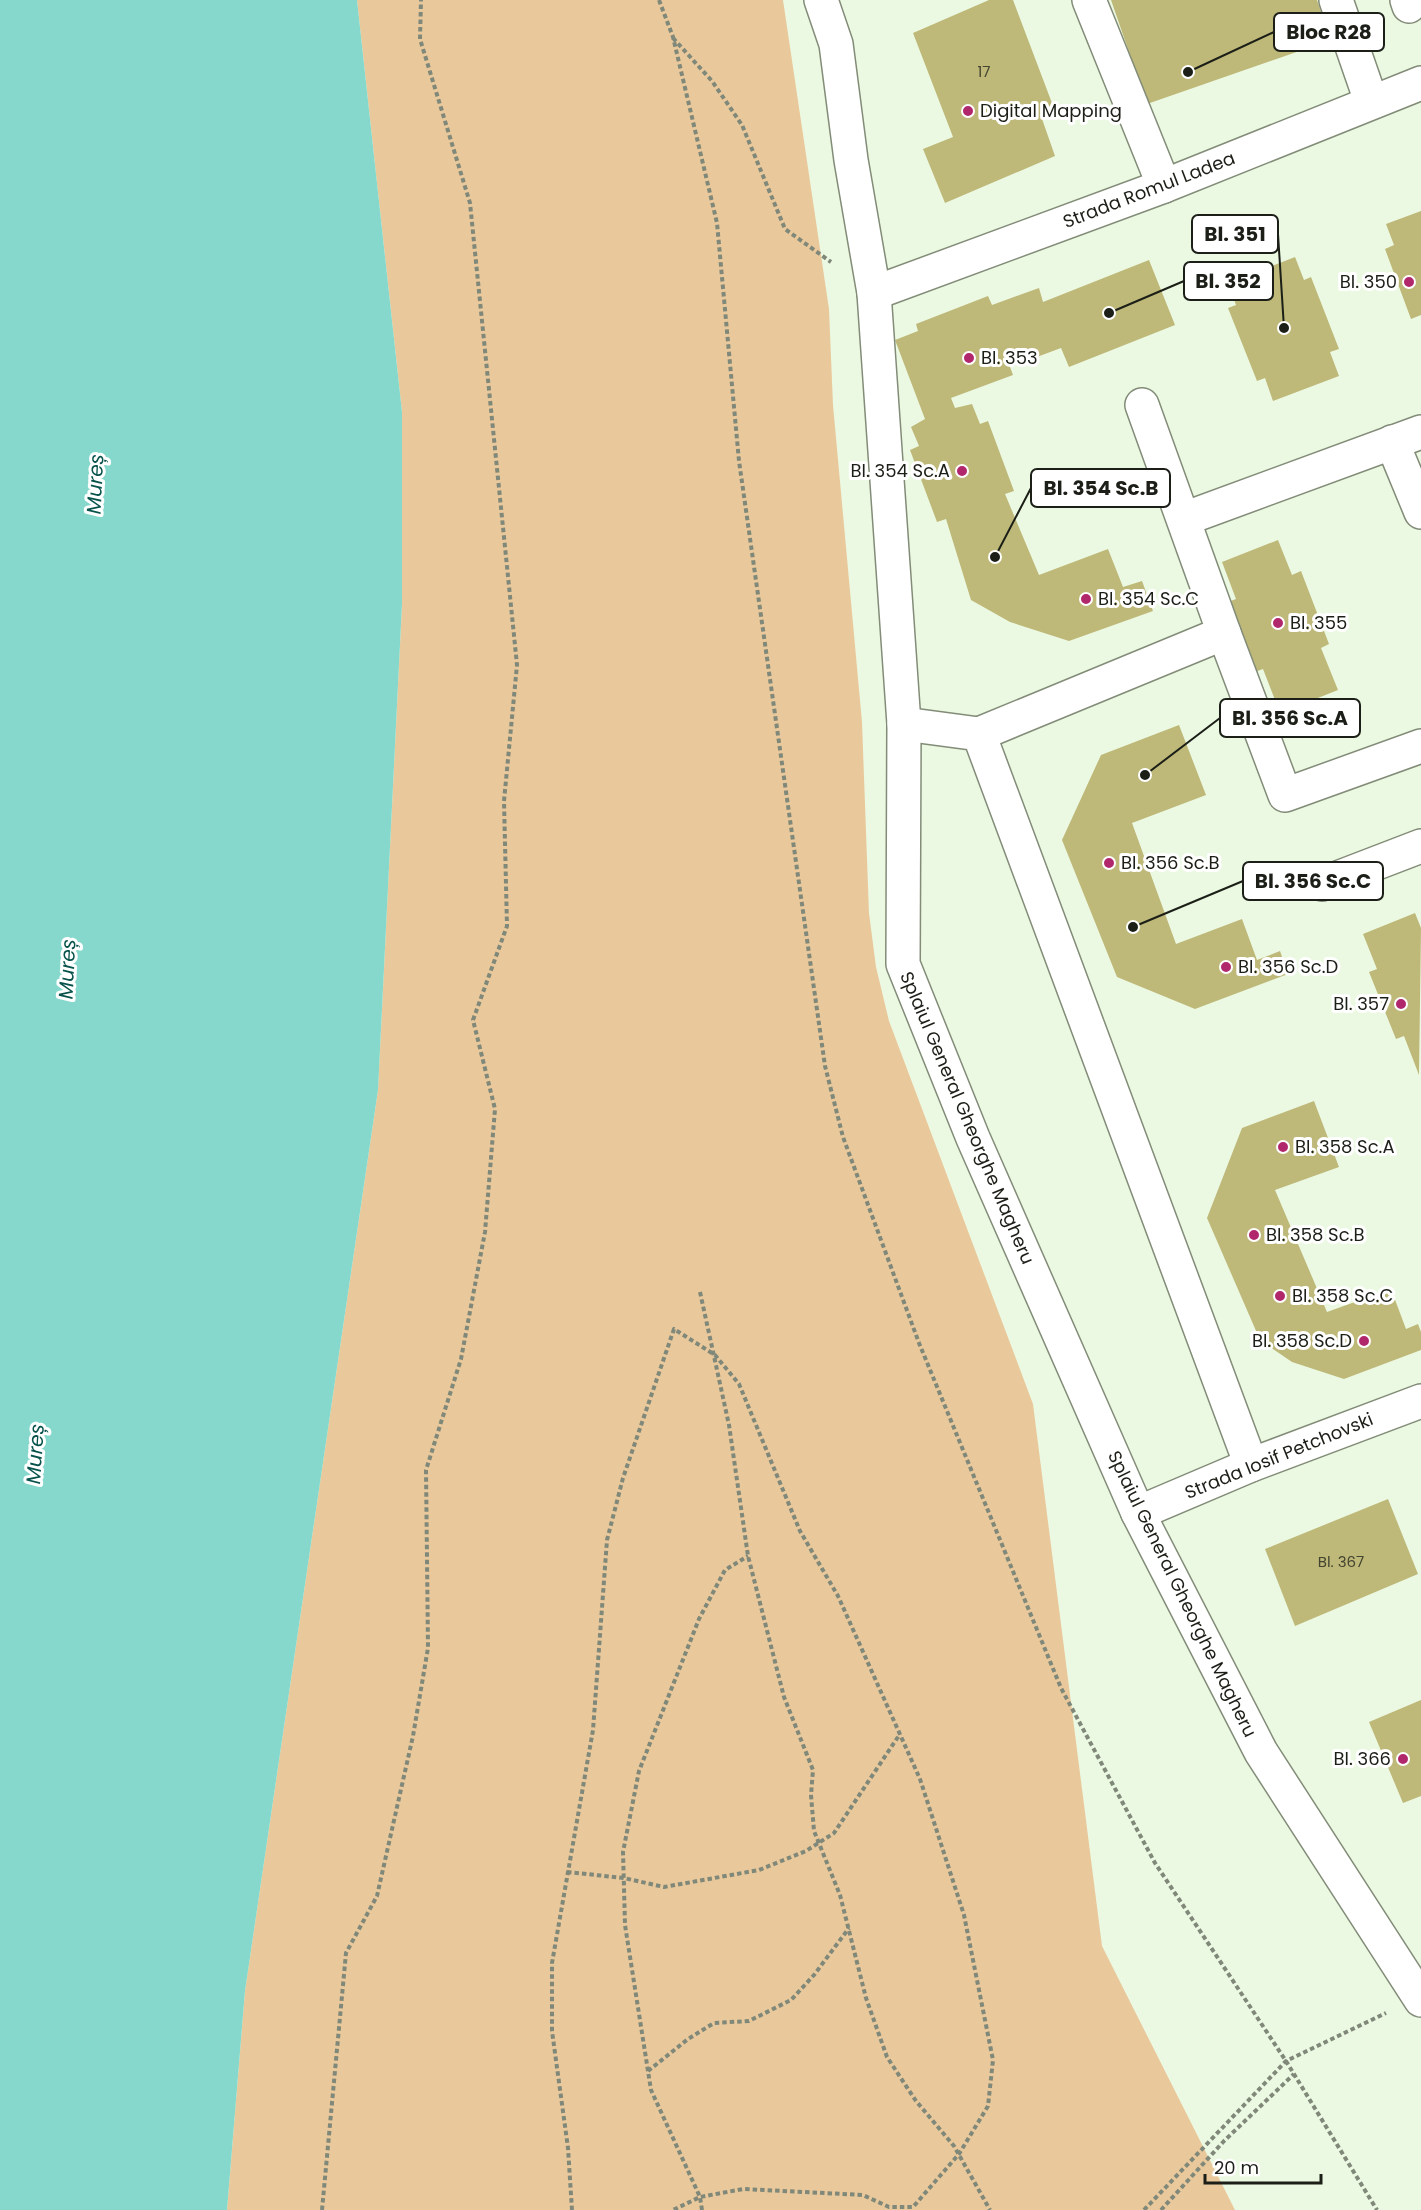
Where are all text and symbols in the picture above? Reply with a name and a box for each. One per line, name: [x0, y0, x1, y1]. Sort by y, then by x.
callout: Bloc R28: [1274, 13, 1384, 51]
text: Bloc R28: [1286, 18, 1372, 46]
house number: 17: [978, 61, 991, 82]
place label: Digital Mapping: [980, 98, 1122, 123]
marker: Digital Mapping: [961, 104, 975, 118]
street label: Strada Romul Ladea: [1059, 145, 1238, 234]
callout: Bl. 351: [1192, 215, 1278, 253]
text: Bl. 351: [1204, 220, 1266, 248]
callout: Bl. 352: [1184, 262, 1273, 300]
text: Bl. 352: [1195, 267, 1261, 295]
place label: Bl. 350: [1340, 269, 1397, 294]
marker: Bl. 350: [1402, 275, 1416, 289]
place label: Bl. 353: [981, 345, 1038, 370]
marker: Bl. 353: [962, 351, 976, 365]
water label: Mureș: [79, 453, 111, 515]
place label: Bl. 354 Sc.A: [851, 458, 950, 483]
marker: Bl. 354 Sc.A: [955, 464, 969, 478]
callout: Bl. 354 Sc.B: [1031, 469, 1170, 507]
text: Bl. 354 Sc.B: [1043, 474, 1159, 502]
place label: Bl. 354 Sc.C: [1098, 586, 1199, 611]
marker: Bl. 354 Sc.C: [1079, 592, 1093, 606]
place label: Bl. 355: [1290, 610, 1347, 635]
marker: Bl. 355: [1271, 616, 1285, 630]
callout: Bl. 356 Sc.A: [1220, 699, 1360, 737]
text: Bl. 356 Sc.A: [1232, 704, 1348, 732]
place label: Bl. 356 Sc.B: [1121, 850, 1220, 875]
marker: Bl. 356 Sc.B: [1102, 856, 1116, 870]
callout: Bl. 356 Sc.C: [1243, 862, 1383, 900]
text: Bl. 356 Sc.C: [1255, 867, 1371, 895]
water label: Mureș: [51, 938, 83, 1000]
place label: Bl. 356 Sc.D: [1238, 954, 1338, 979]
marker: Bl. 356 Sc.D: [1219, 960, 1233, 974]
street label: Splaiul General Gheorghe Magheru: [894, 968, 1041, 1268]
place label: Bl. 357: [1333, 991, 1389, 1016]
marker: Bl. 357: [1394, 997, 1408, 1011]
place label: Bl. 358 Sc.A: [1295, 1134, 1395, 1159]
marker: Bl. 358 Sc.A: [1276, 1140, 1290, 1154]
place label: Bl. 358 Sc.B: [1266, 1222, 1364, 1247]
marker: Bl. 358 Sc.B: [1247, 1228, 1261, 1242]
place label: Bl. 358 Sc.C: [1292, 1283, 1393, 1308]
marker: Bl. 358 Sc.C: [1273, 1289, 1287, 1303]
place label: Bl. 358 Sc.D: [1252, 1328, 1352, 1353]
marker: Bl. 358 Sc.D: [1357, 1334, 1371, 1348]
street label: Strada Iosif Petchovski: [1181, 1406, 1377, 1505]
water label: Mureș: [19, 1423, 51, 1485]
street label: Splaiul General Gheorghe Magheru: [1102, 1446, 1263, 1741]
house number: Bl. 367: [1318, 1551, 1364, 1572]
place label: Bl. 366: [1333, 1746, 1391, 1771]
marker: Bl. 366: [1396, 1752, 1410, 1766]
scale bar: [1205, 2147, 1320, 2185]
text: 20 m: [1214, 2155, 1259, 2180]

